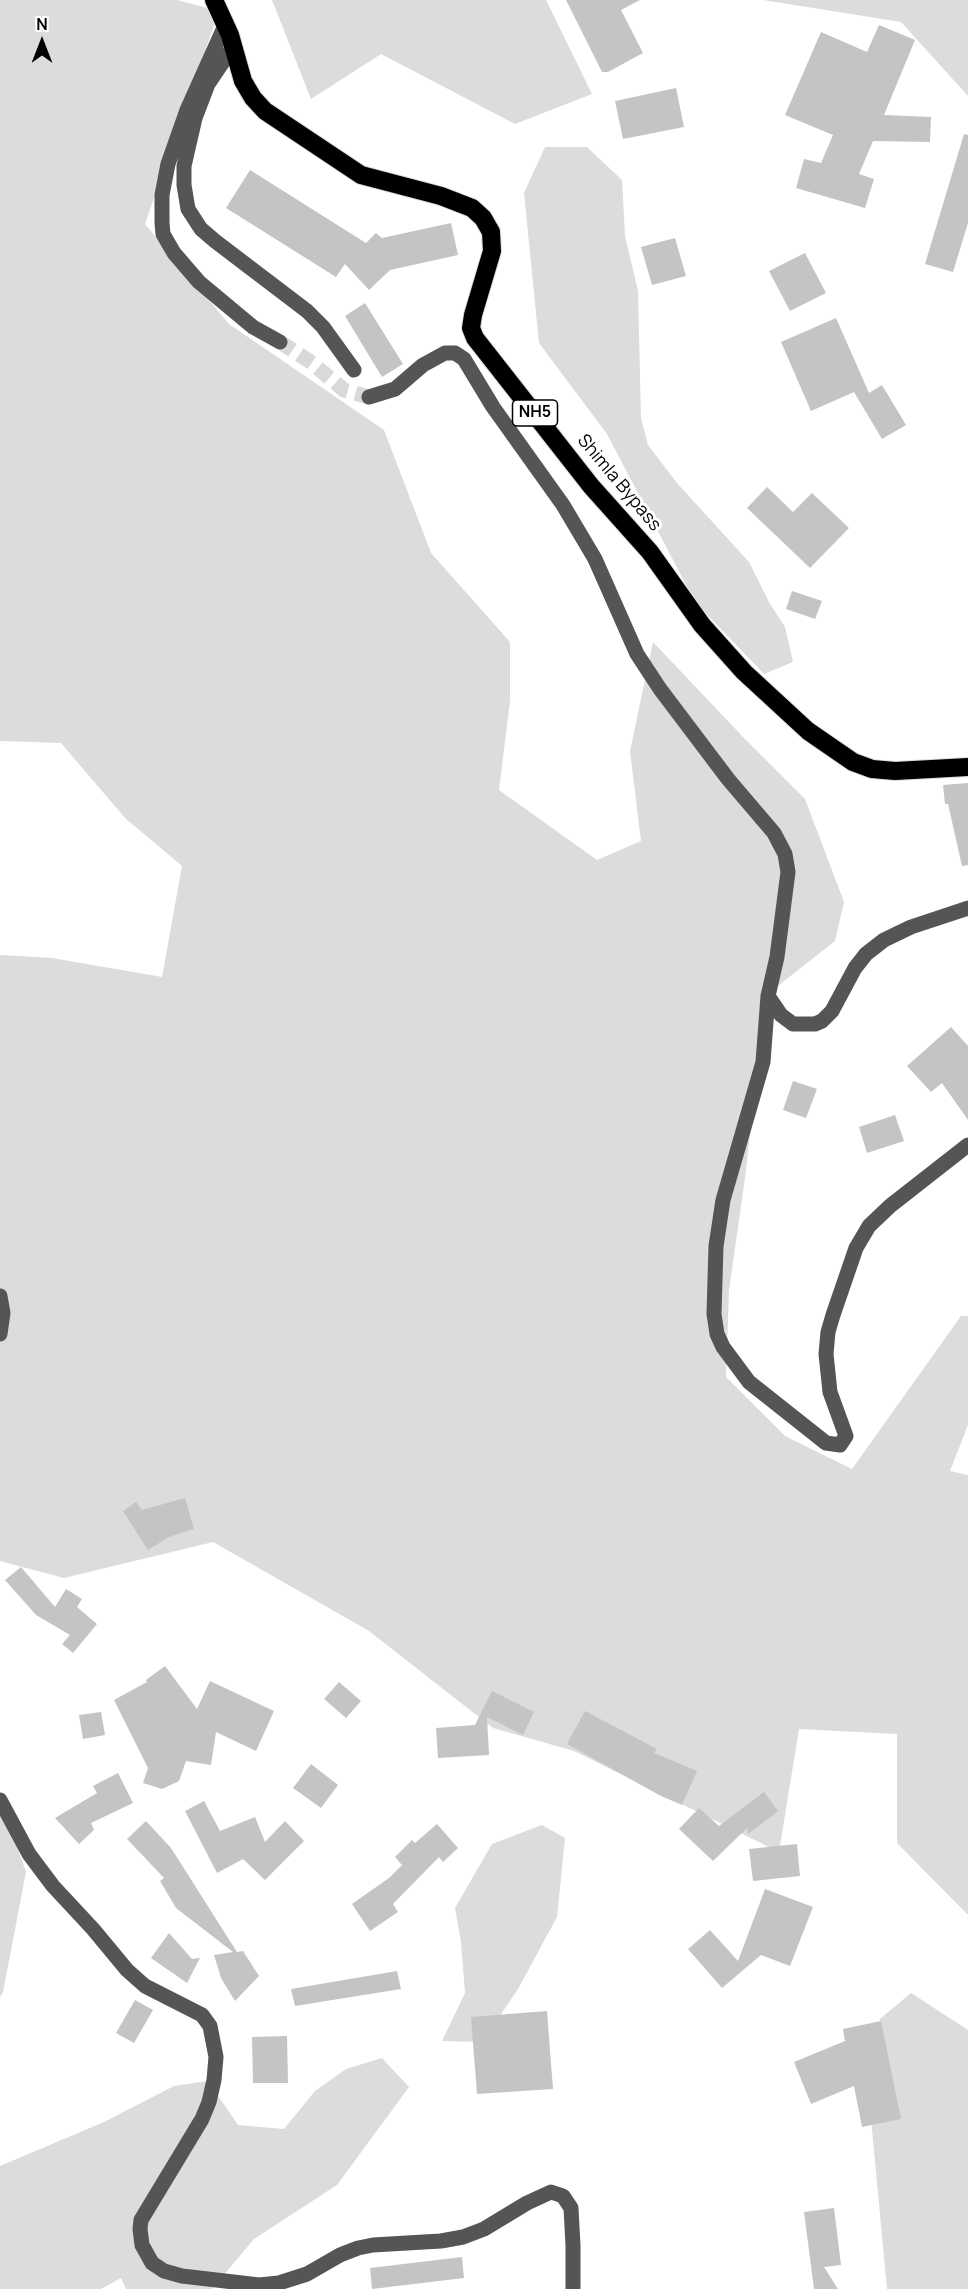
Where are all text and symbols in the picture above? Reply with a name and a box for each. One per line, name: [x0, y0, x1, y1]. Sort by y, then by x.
north arrow: [12, 12, 72, 72]
text: N: [36, 13, 48, 35]
road number: NH5: [512, 400, 558, 426]
street label: Shimla Bypass: [572, 430, 666, 536]

